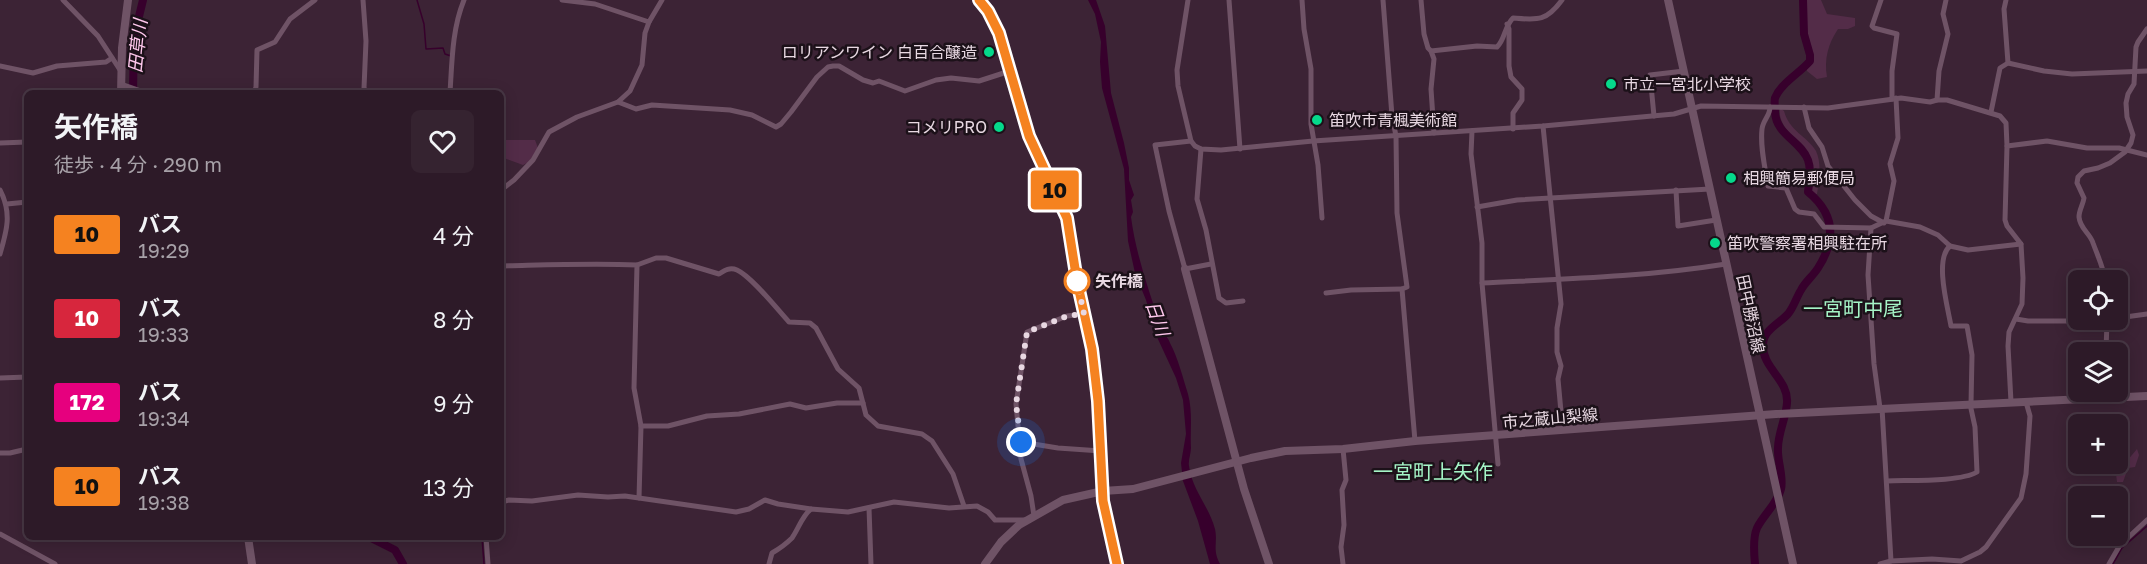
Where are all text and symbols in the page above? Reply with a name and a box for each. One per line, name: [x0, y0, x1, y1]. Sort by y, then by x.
water label: 田草川: [123, 16, 151, 74]
place label: ロリアンワイン 白百合醸造: [782, 42, 977, 62]
marker: ロリアンワイン 白百合醸造: [982, 45, 996, 59]
place label: 市立一宮北小学校: [1623, 74, 1751, 94]
marker: 市立一宮北小学校: [1604, 77, 1618, 91]
text: 矢作橋: [54, 110, 138, 143]
button: heart: [411, 110, 474, 173]
place label: 笛吹市青楓美術館: [1329, 110, 1457, 130]
marker: 笛吹市青楓美術館: [1310, 113, 1324, 127]
place label: コメリPRO: [906, 117, 987, 137]
marker: コメリPRO: [992, 120, 1006, 134]
text: 徒歩 · 4 分 · 290 m: [54, 152, 222, 176]
place label: 相興簡易郵便局: [1743, 168, 1855, 188]
line badge: 10: [1028, 170, 1082, 210]
marker: 相興簡易郵便局: [1724, 171, 1738, 185]
text: 10: [1043, 177, 1067, 203]
text: バス: [138, 210, 182, 237]
text: 10: [75, 221, 99, 247]
text: 4 分: [433, 222, 474, 249]
place label: 笛吹警察署相興駐在所: [1727, 233, 1887, 253]
marker: 笛吹警察署相興駐在所: [1708, 236, 1722, 250]
text: 19:29: [138, 238, 190, 262]
marker: 矢作橋: [1064, 268, 1090, 294]
map controls: [2068, 270, 2128, 546]
button: locate: [2068, 270, 2128, 330]
place label: 矢作橋: [1095, 271, 1143, 291]
street label: 田中勝沼線: [1733, 273, 1769, 355]
text: バス: [138, 294, 182, 321]
district label: 一宮町中尾: [1803, 296, 1903, 320]
water label: 日川: [1142, 297, 1175, 341]
text: 10: [75, 305, 99, 331]
text: 8 分: [433, 306, 474, 333]
text: 19:33: [138, 322, 189, 346]
button: layers: [2068, 342, 2128, 402]
text: バス: [138, 378, 182, 405]
text: 172: [69, 389, 105, 415]
text: 9 分: [433, 390, 474, 417]
street label: 市之蔵山梨線: [1501, 404, 1599, 432]
text: 19:34: [138, 406, 190, 430]
button: +: [2068, 414, 2128, 474]
your location: [1006, 427, 1036, 457]
district label: 一宮町上矢作: [1373, 459, 1493, 483]
text: バス: [138, 462, 182, 489]
text: 10: [75, 473, 99, 499]
text: 13 分: [423, 474, 474, 501]
button: −: [2068, 486, 2128, 546]
text: 19:38: [138, 490, 190, 514]

